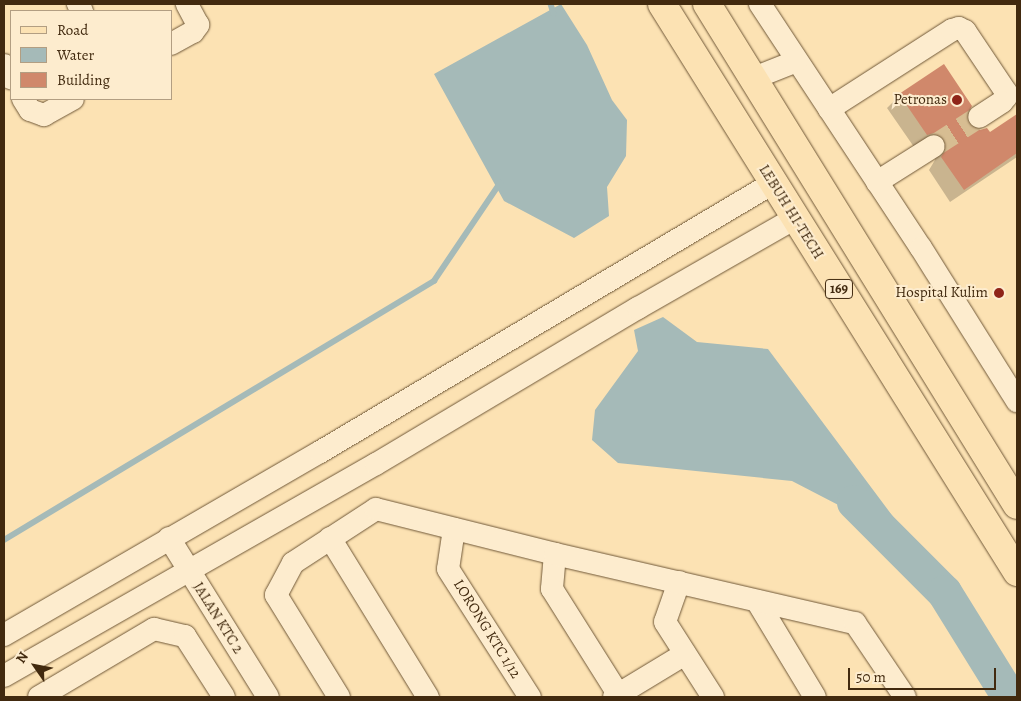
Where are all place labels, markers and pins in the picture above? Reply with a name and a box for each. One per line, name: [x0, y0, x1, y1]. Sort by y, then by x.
place label: Petronas: [893, 91, 947, 109]
marker: Petronas: [951, 94, 963, 106]
place label: Hospital Kulim: [895, 284, 988, 302]
marker: Hospital Kulim: [992, 286, 1006, 300]

